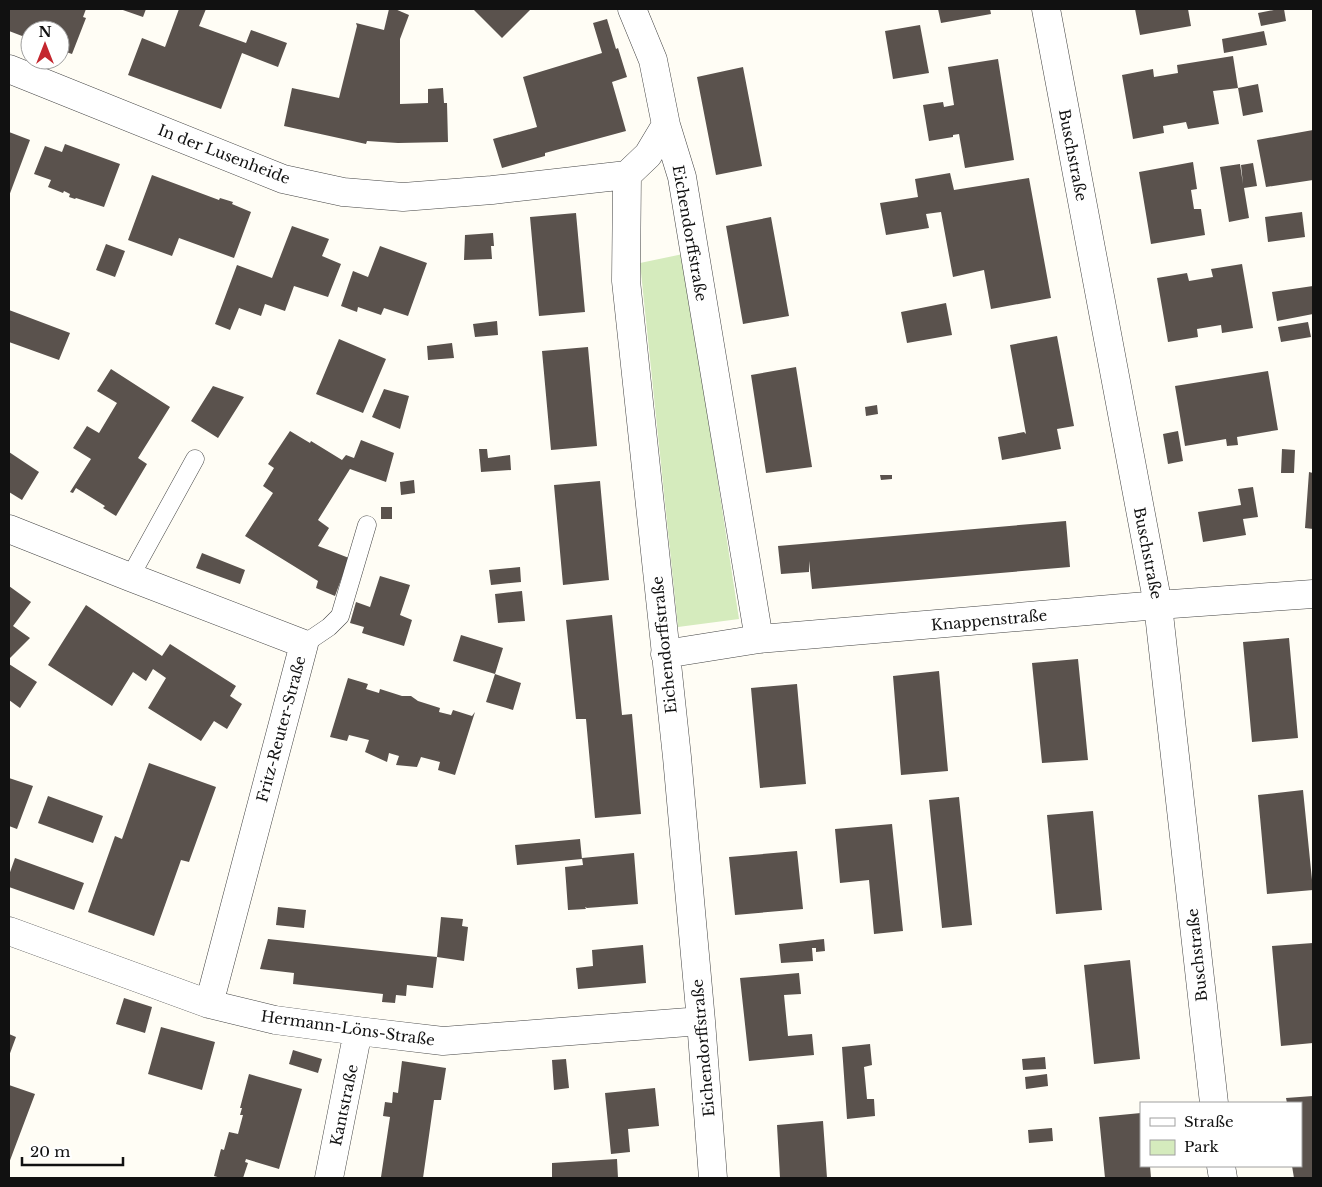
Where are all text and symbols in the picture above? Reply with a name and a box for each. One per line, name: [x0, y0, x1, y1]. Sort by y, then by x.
north arrow: [20, 20, 70, 70]
text: N: [38, 23, 52, 41]
street label: Buschstraße: [1055, 107, 1091, 203]
street label: In der Lusenheide: [155, 120, 293, 188]
street label: Eichendorffstraße: [669, 163, 711, 303]
street label: Buschstraße: [1130, 505, 1166, 601]
street label: Eichendorffstraße: [647, 575, 681, 715]
street label: Knappenstraße: [930, 605, 1048, 635]
street label: Fritz-Reuter-Straße: [252, 654, 310, 804]
street label: Buschstraße: [1183, 908, 1211, 1002]
street label: Eichendorffstraße: [688, 978, 718, 1118]
street label: Hermann-Löns-Straße: [260, 1006, 436, 1050]
street label: Kantstraße: [326, 1063, 362, 1147]
legend: [1140, 1102, 1302, 1167]
text: Straße: [1184, 1112, 1234, 1131]
scale bar: [22, 1134, 124, 1166]
text: Park: [1184, 1137, 1220, 1156]
text: 20 m: [30, 1142, 70, 1161]

